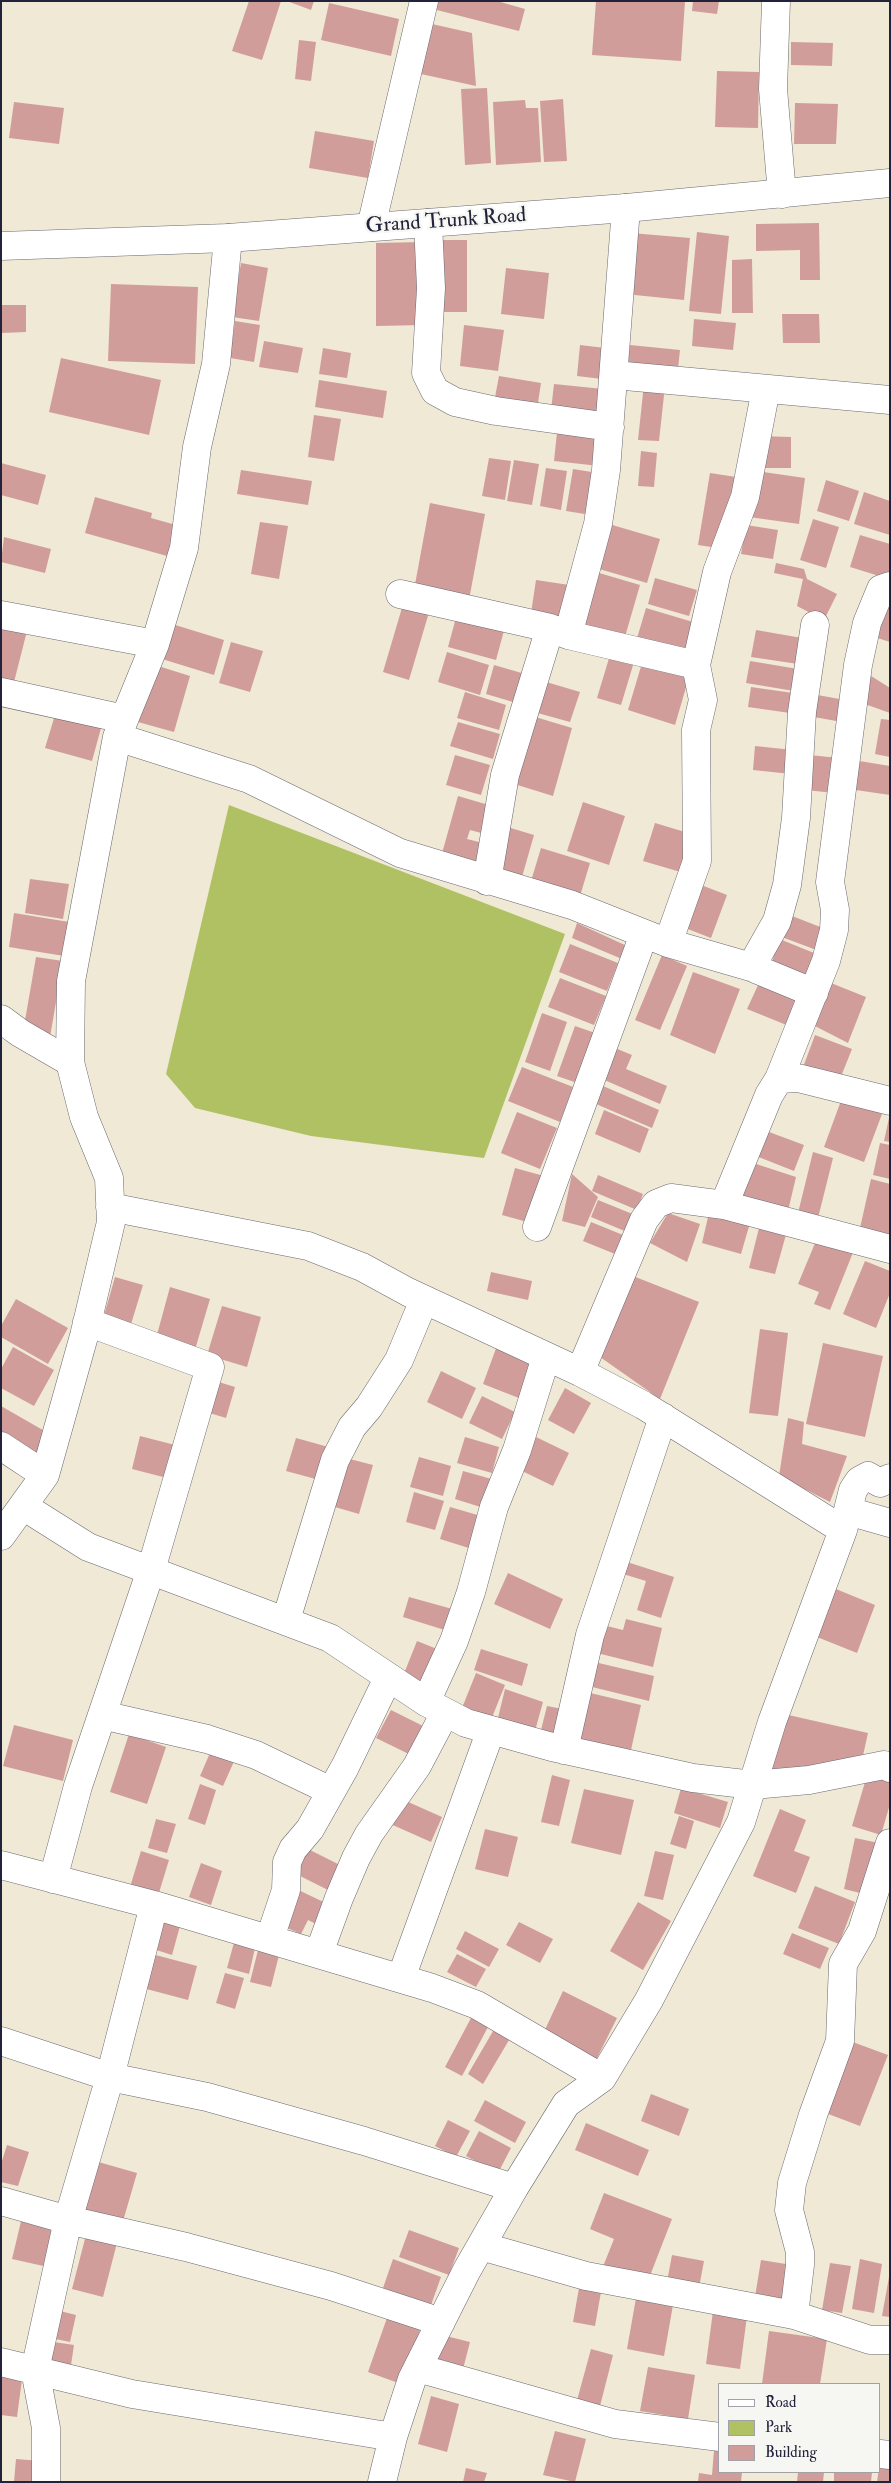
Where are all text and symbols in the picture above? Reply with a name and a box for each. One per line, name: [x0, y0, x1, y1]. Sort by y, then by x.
street label: Grand Trunk Road: [365, 204, 527, 240]
legend: [718, 2383, 881, 2473]
text: Road: [765, 2393, 796, 2412]
text: Park: [765, 2418, 792, 2437]
text: Building: [765, 2443, 817, 2462]

